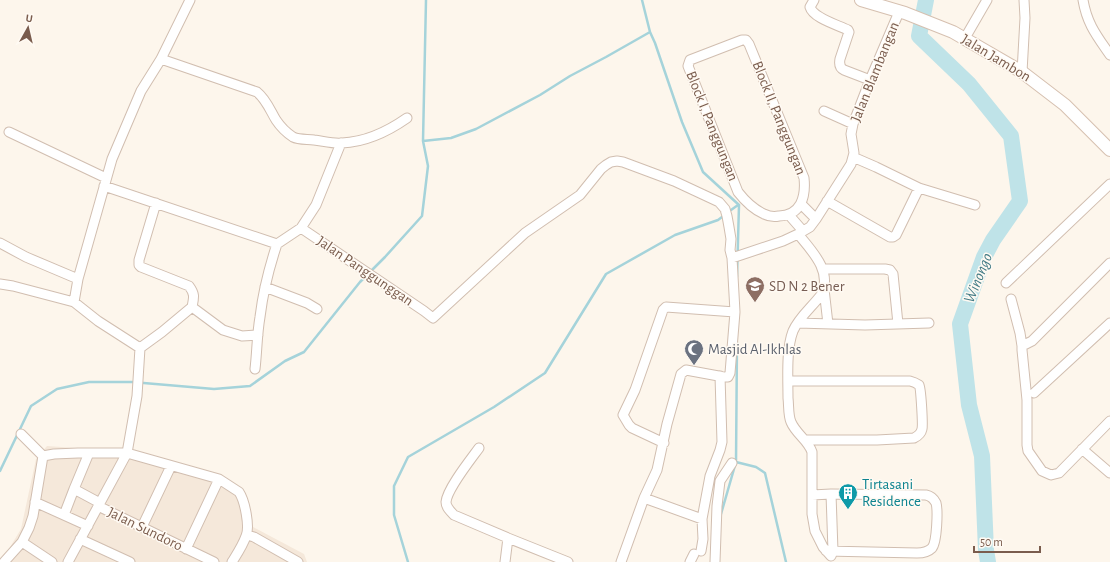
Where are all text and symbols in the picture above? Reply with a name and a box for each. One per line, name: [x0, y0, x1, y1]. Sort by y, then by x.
north arrow: [8, 8, 48, 48]
text: U: [25, 13, 34, 25]
street label: Jalan Blambangan: [848, 20, 902, 124]
street label: Jalan Jambon: [959, 32, 1033, 84]
street label: Block II, Panggungan: [749, 59, 809, 177]
street label: Block I, Panggungan: [683, 69, 741, 183]
street label: Jalan Panggunggan: [314, 233, 416, 309]
water label: Winongo: [961, 250, 995, 305]
school or university icon: SD N 2 Bener: [744, 275, 766, 303]
place label: SD N 2 Bener: [769, 279, 845, 294]
mosque icon: Masjid Al-Ikhlas: [683, 338, 705, 366]
place label: Masjid Al-Ikhlas: [708, 342, 801, 357]
place label: Tirtasani Residence: [862, 477, 921, 509]
building icon: Tirtasani Residence: [837, 482, 859, 510]
street label: Jalan Sundoro: [105, 504, 185, 554]
scale bar: [974, 528, 1040, 554]
text: 50 m: [980, 536, 1003, 548]

